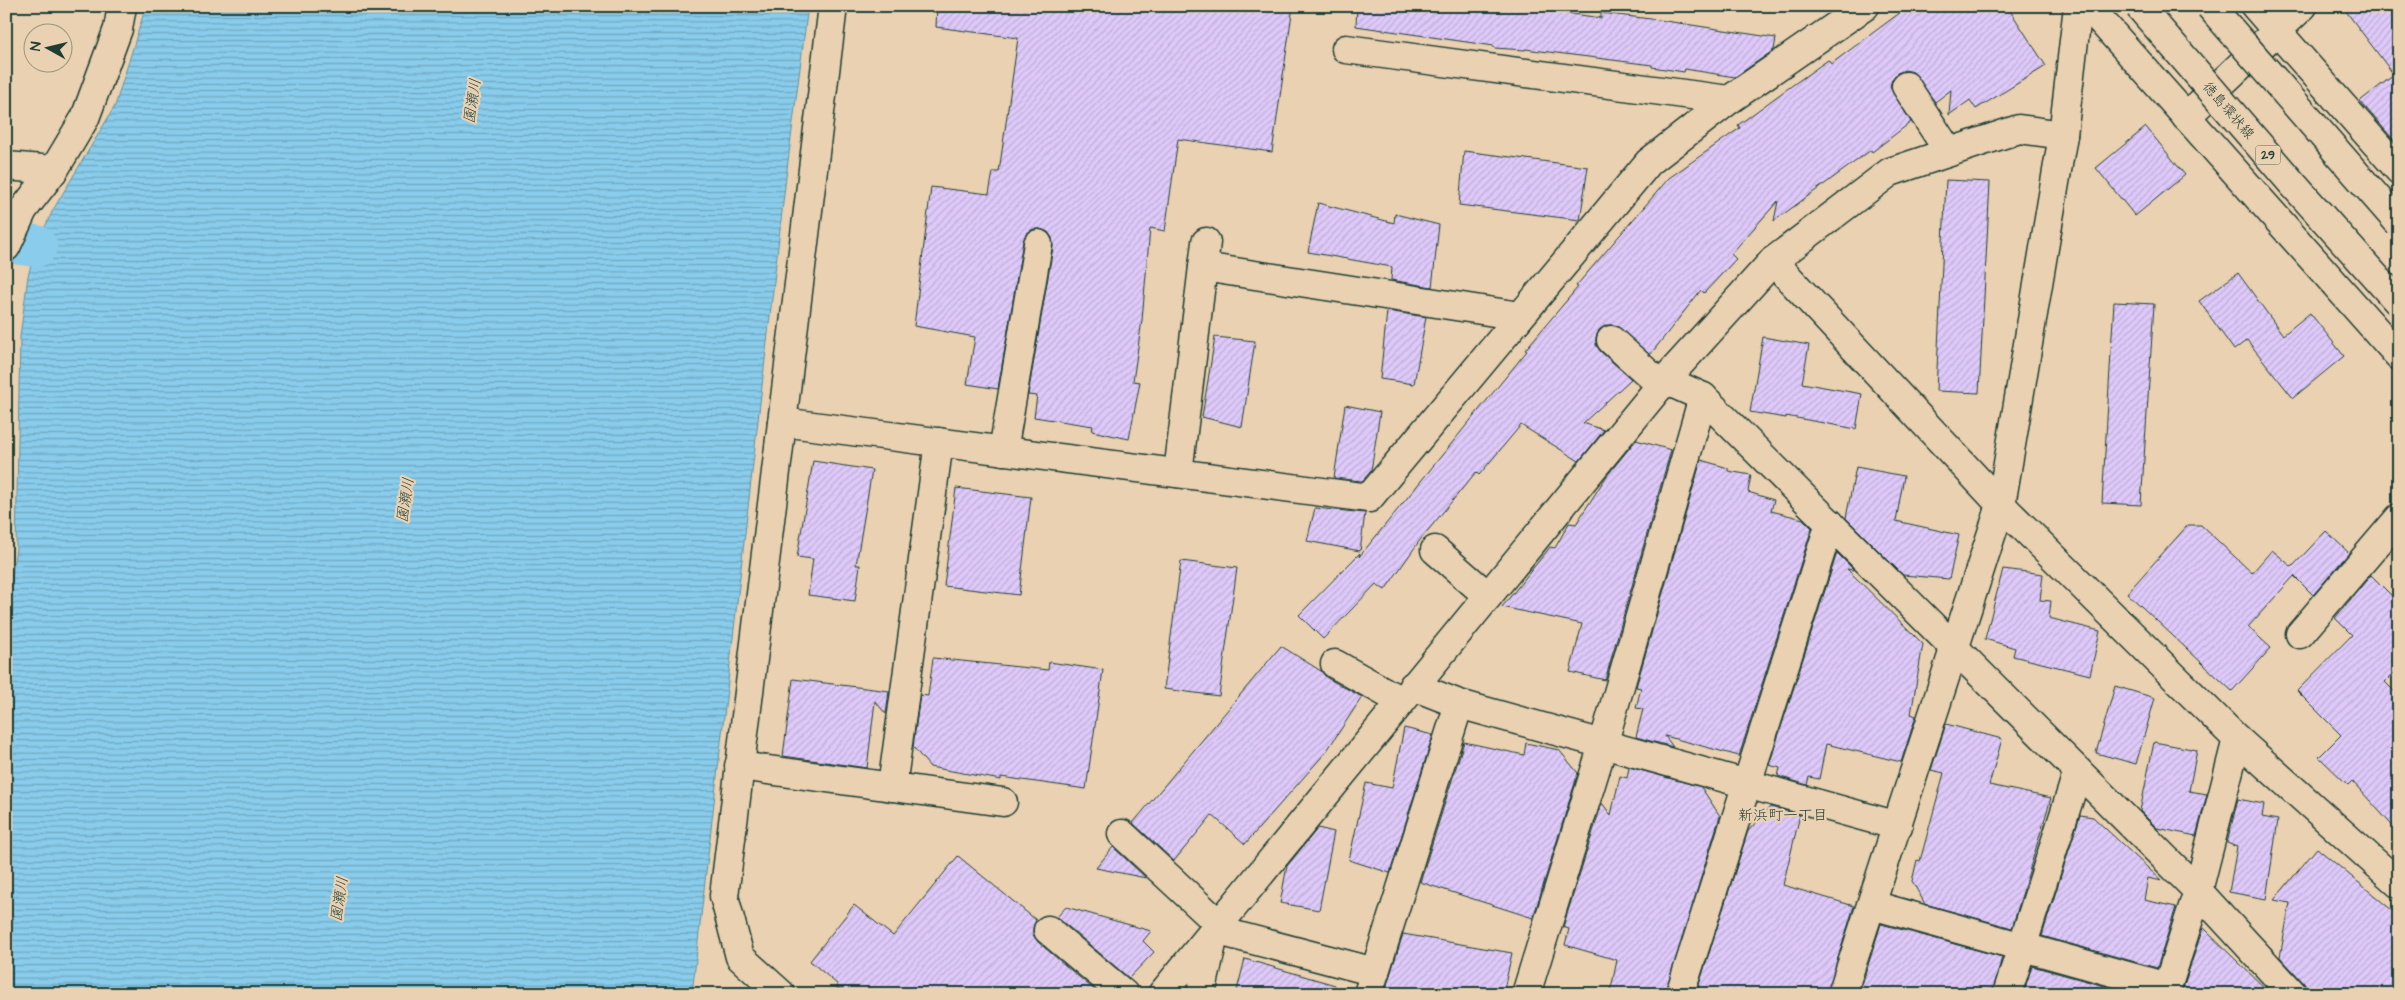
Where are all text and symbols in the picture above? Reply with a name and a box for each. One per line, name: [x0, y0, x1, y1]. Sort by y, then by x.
north arrow: [22, 22, 72, 72]
text: N: [26, 40, 47, 52]
water label: 園瀬川: [459, 77, 486, 125]
street label: 徳島環状線: [2198, 78, 2259, 144]
road number: 29: [2256, 146, 2280, 164]
water label: 園瀬川: [392, 476, 419, 524]
district label: 新浜町一丁目: [1738, 805, 1828, 826]
water label: 園瀬川: [326, 875, 353, 923]

